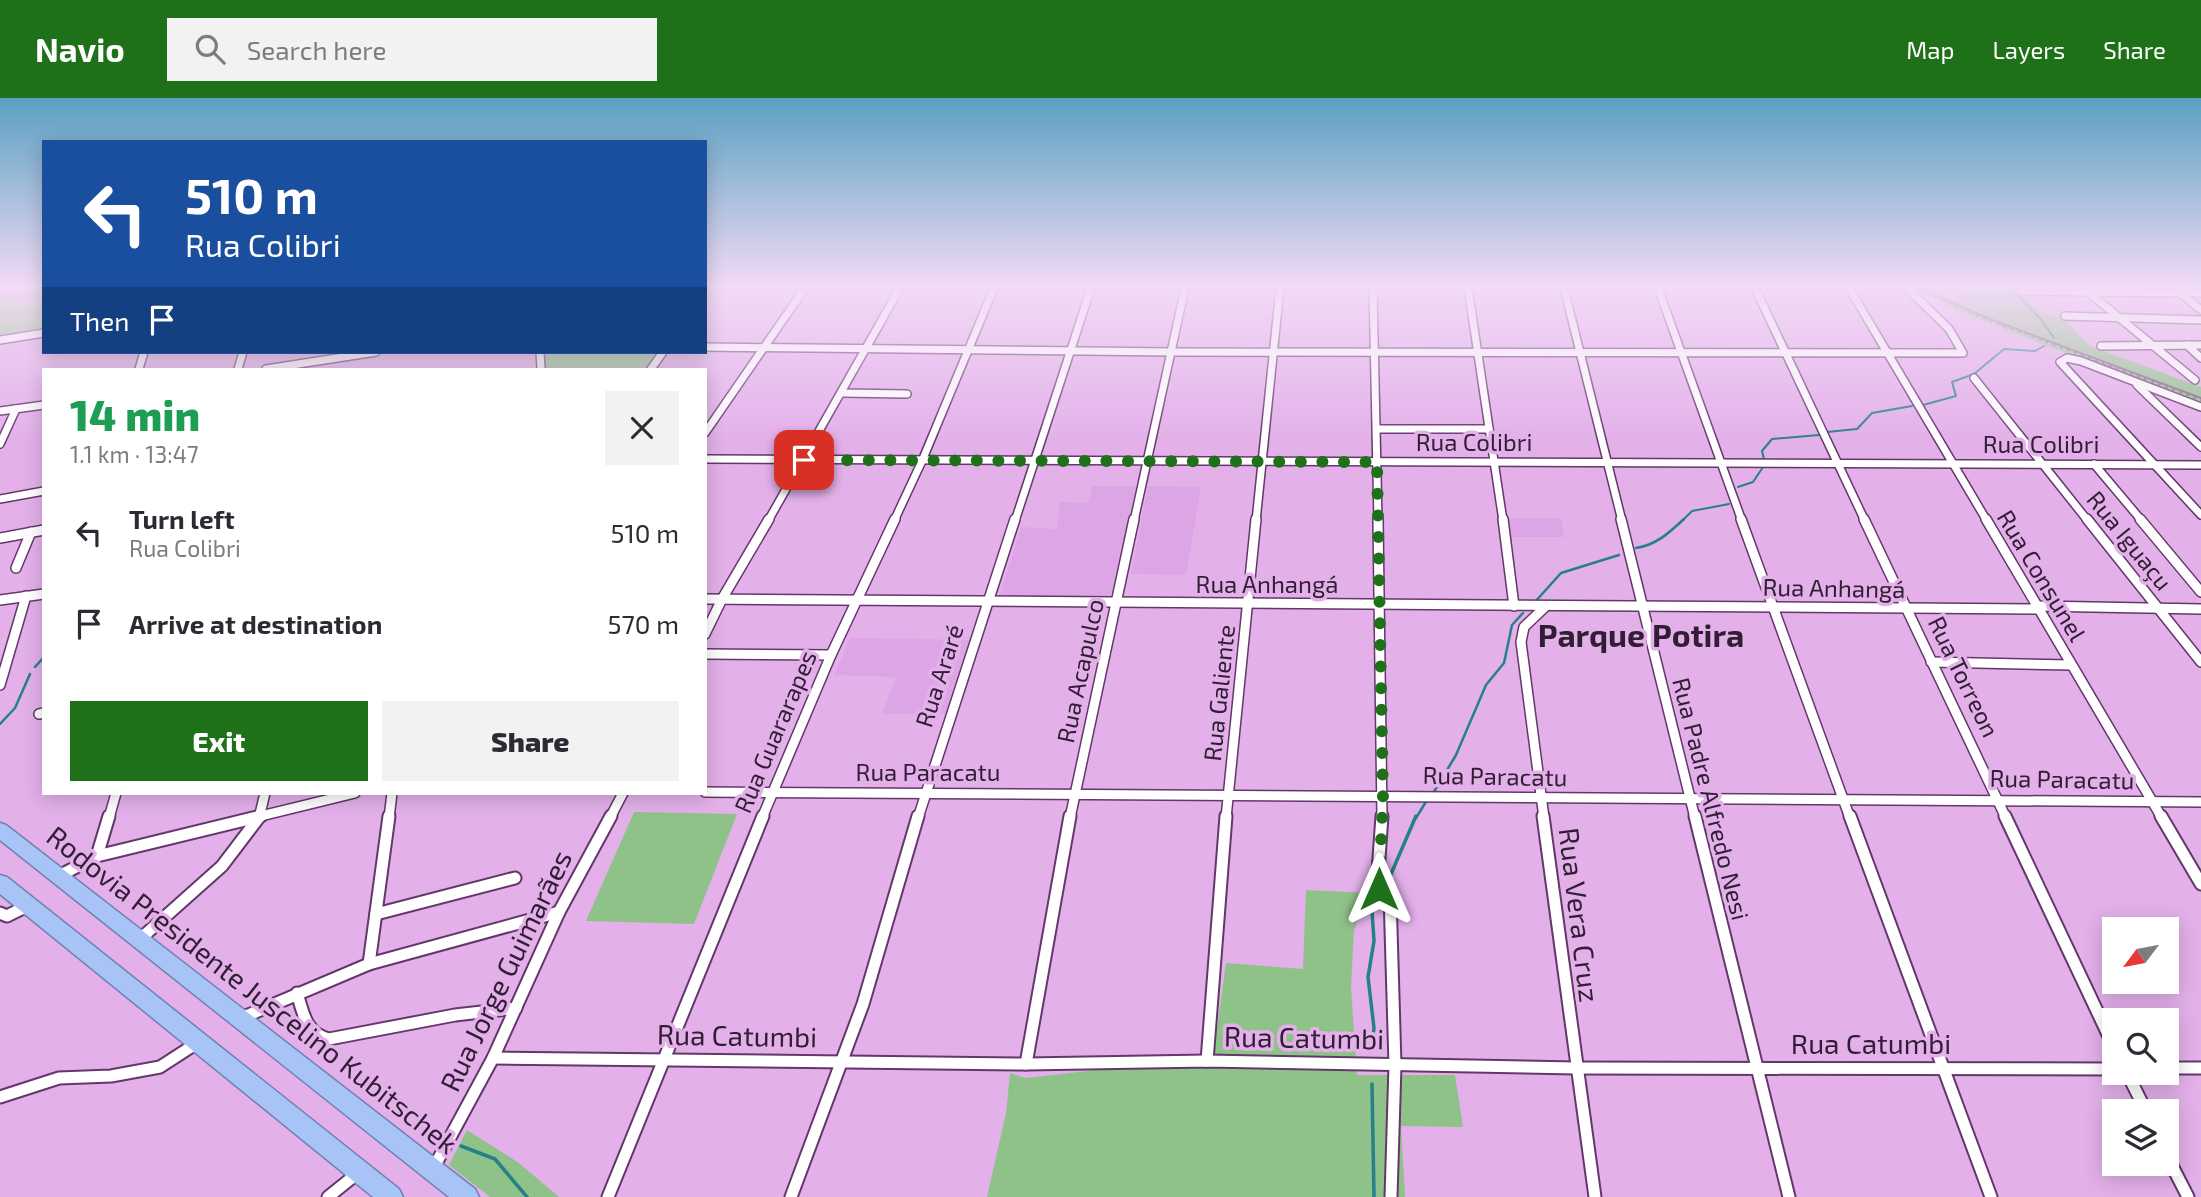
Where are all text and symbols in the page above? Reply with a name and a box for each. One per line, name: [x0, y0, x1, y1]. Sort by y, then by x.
search box: [167, 18, 657, 81]
text: Navio: [35, 29, 125, 69]
icon: search: [191, 30, 229, 68]
text: Search here: [247, 34, 386, 65]
text: Map: [1906, 35, 1954, 64]
text: Layers: [1992, 35, 2065, 64]
text: Share: [2103, 35, 2166, 64]
text: 510 m: [185, 165, 318, 224]
icon: left: [70, 168, 161, 259]
text: Rua Colibri: [185, 225, 341, 263]
icon: arrive: [143, 301, 181, 339]
text: Then: [70, 305, 129, 336]
text: 14 min: [70, 389, 200, 439]
button: close: [605, 391, 679, 465]
street label: Rua Colibri: [1416, 427, 1532, 456]
street label: Rua Colibri: [1983, 429, 2099, 458]
pin: [774, 430, 834, 490]
text: 1.1 km · 13:47: [70, 440, 199, 468]
icon: arrive: [785, 441, 823, 479]
street label: Rua Iguaçu: [2081, 485, 2179, 596]
text: Turn left: [129, 503, 235, 534]
street label: Rua Consunel: [1992, 504, 2093, 646]
icon: left: [70, 514, 108, 552]
text: 510 m: [610, 517, 679, 548]
text: Rua Colibri: [129, 534, 241, 562]
street label: Rua Anhangá: [1196, 569, 1338, 598]
street label: Rua Anhangá: [1762, 572, 1906, 603]
street label: Rua Acapulco: [1050, 596, 1109, 745]
icon: arrive: [70, 605, 108, 643]
text: Arrive at destination: [129, 608, 382, 639]
text: 570 m: [607, 608, 679, 639]
street label: Rua Torreon: [1923, 611, 2006, 741]
district label: Parque Potira: [1538, 615, 1744, 653]
street label: Rua Araré: [908, 620, 969, 731]
street label: Rua Galiente: [1197, 623, 1240, 763]
street label: Rua Guararapes: [727, 646, 822, 817]
street label: Rua Padre Alfredo Nesi: [1667, 674, 1756, 923]
button: Exit: [70, 701, 368, 781]
button: Share: [382, 701, 679, 781]
street label: Rua Paracatu: [856, 757, 1000, 786]
street label: Rua Paracatu: [1422, 760, 1568, 791]
street label: Rua Paracatu: [1989, 763, 2135, 794]
street label: Rodovia Presidente Juscelino Kubitschek: [40, 818, 465, 1160]
street label: Rua Vera Cruz: [1552, 826, 1608, 1004]
street label: Rua Jorge Guimarães: [432, 845, 578, 1097]
position arrow: [1342, 852, 1416, 926]
north arrow: [2102, 917, 2179, 994]
map controls: [2102, 917, 2179, 1176]
button: search: [2102, 1008, 2179, 1085]
street label: Rua Catumbi: [657, 1017, 817, 1053]
street label: Rua Catumbi: [1224, 1019, 1384, 1055]
street label: Rua Catumbi: [1791, 1026, 1951, 1060]
button: layers: [2102, 1099, 2179, 1176]

